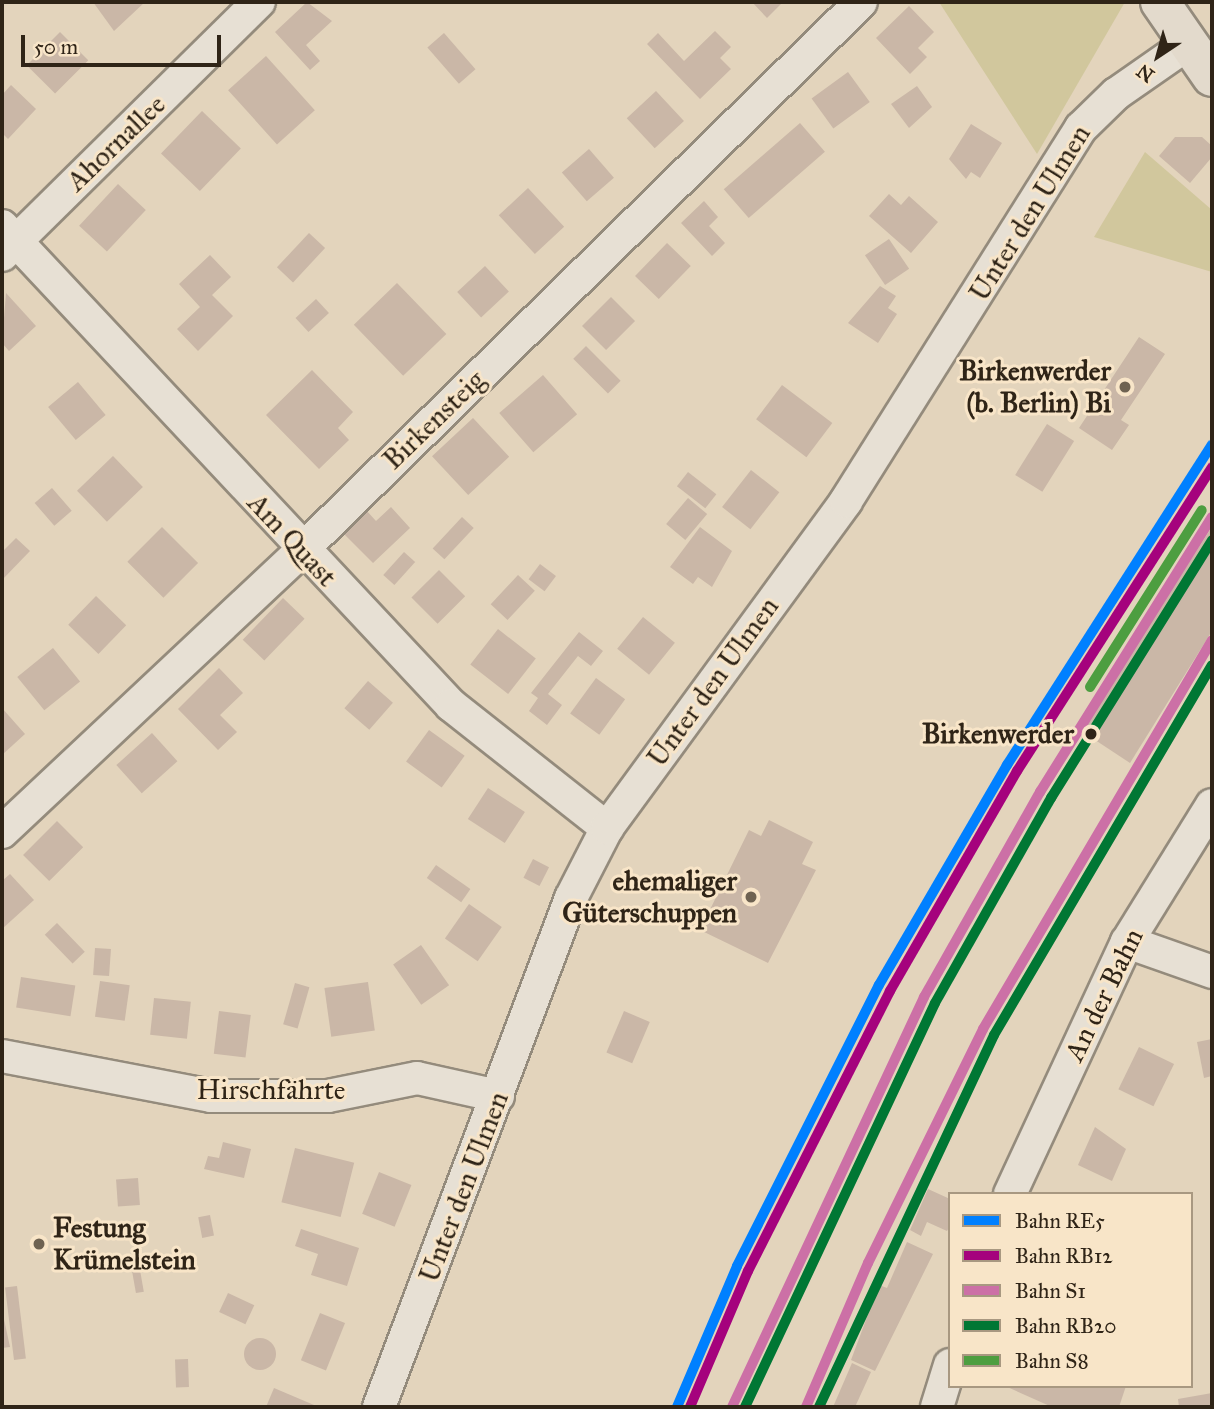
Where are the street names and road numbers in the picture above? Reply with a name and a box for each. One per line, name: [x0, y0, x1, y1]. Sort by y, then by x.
street label: Ahornallee: [60, 88, 172, 198]
street label: Unter den Ulmen: [962, 119, 1098, 307]
street label: Birkensteig: [376, 363, 492, 477]
street label: Am Quast: [240, 486, 344, 594]
street label: Unter den Ulmen: [640, 591, 786, 773]
street label: An der Bahn: [1057, 923, 1151, 1067]
street label: Hirschfährte: [197, 1073, 345, 1107]
street label: Unter den Ulmen: [412, 1087, 516, 1287]

